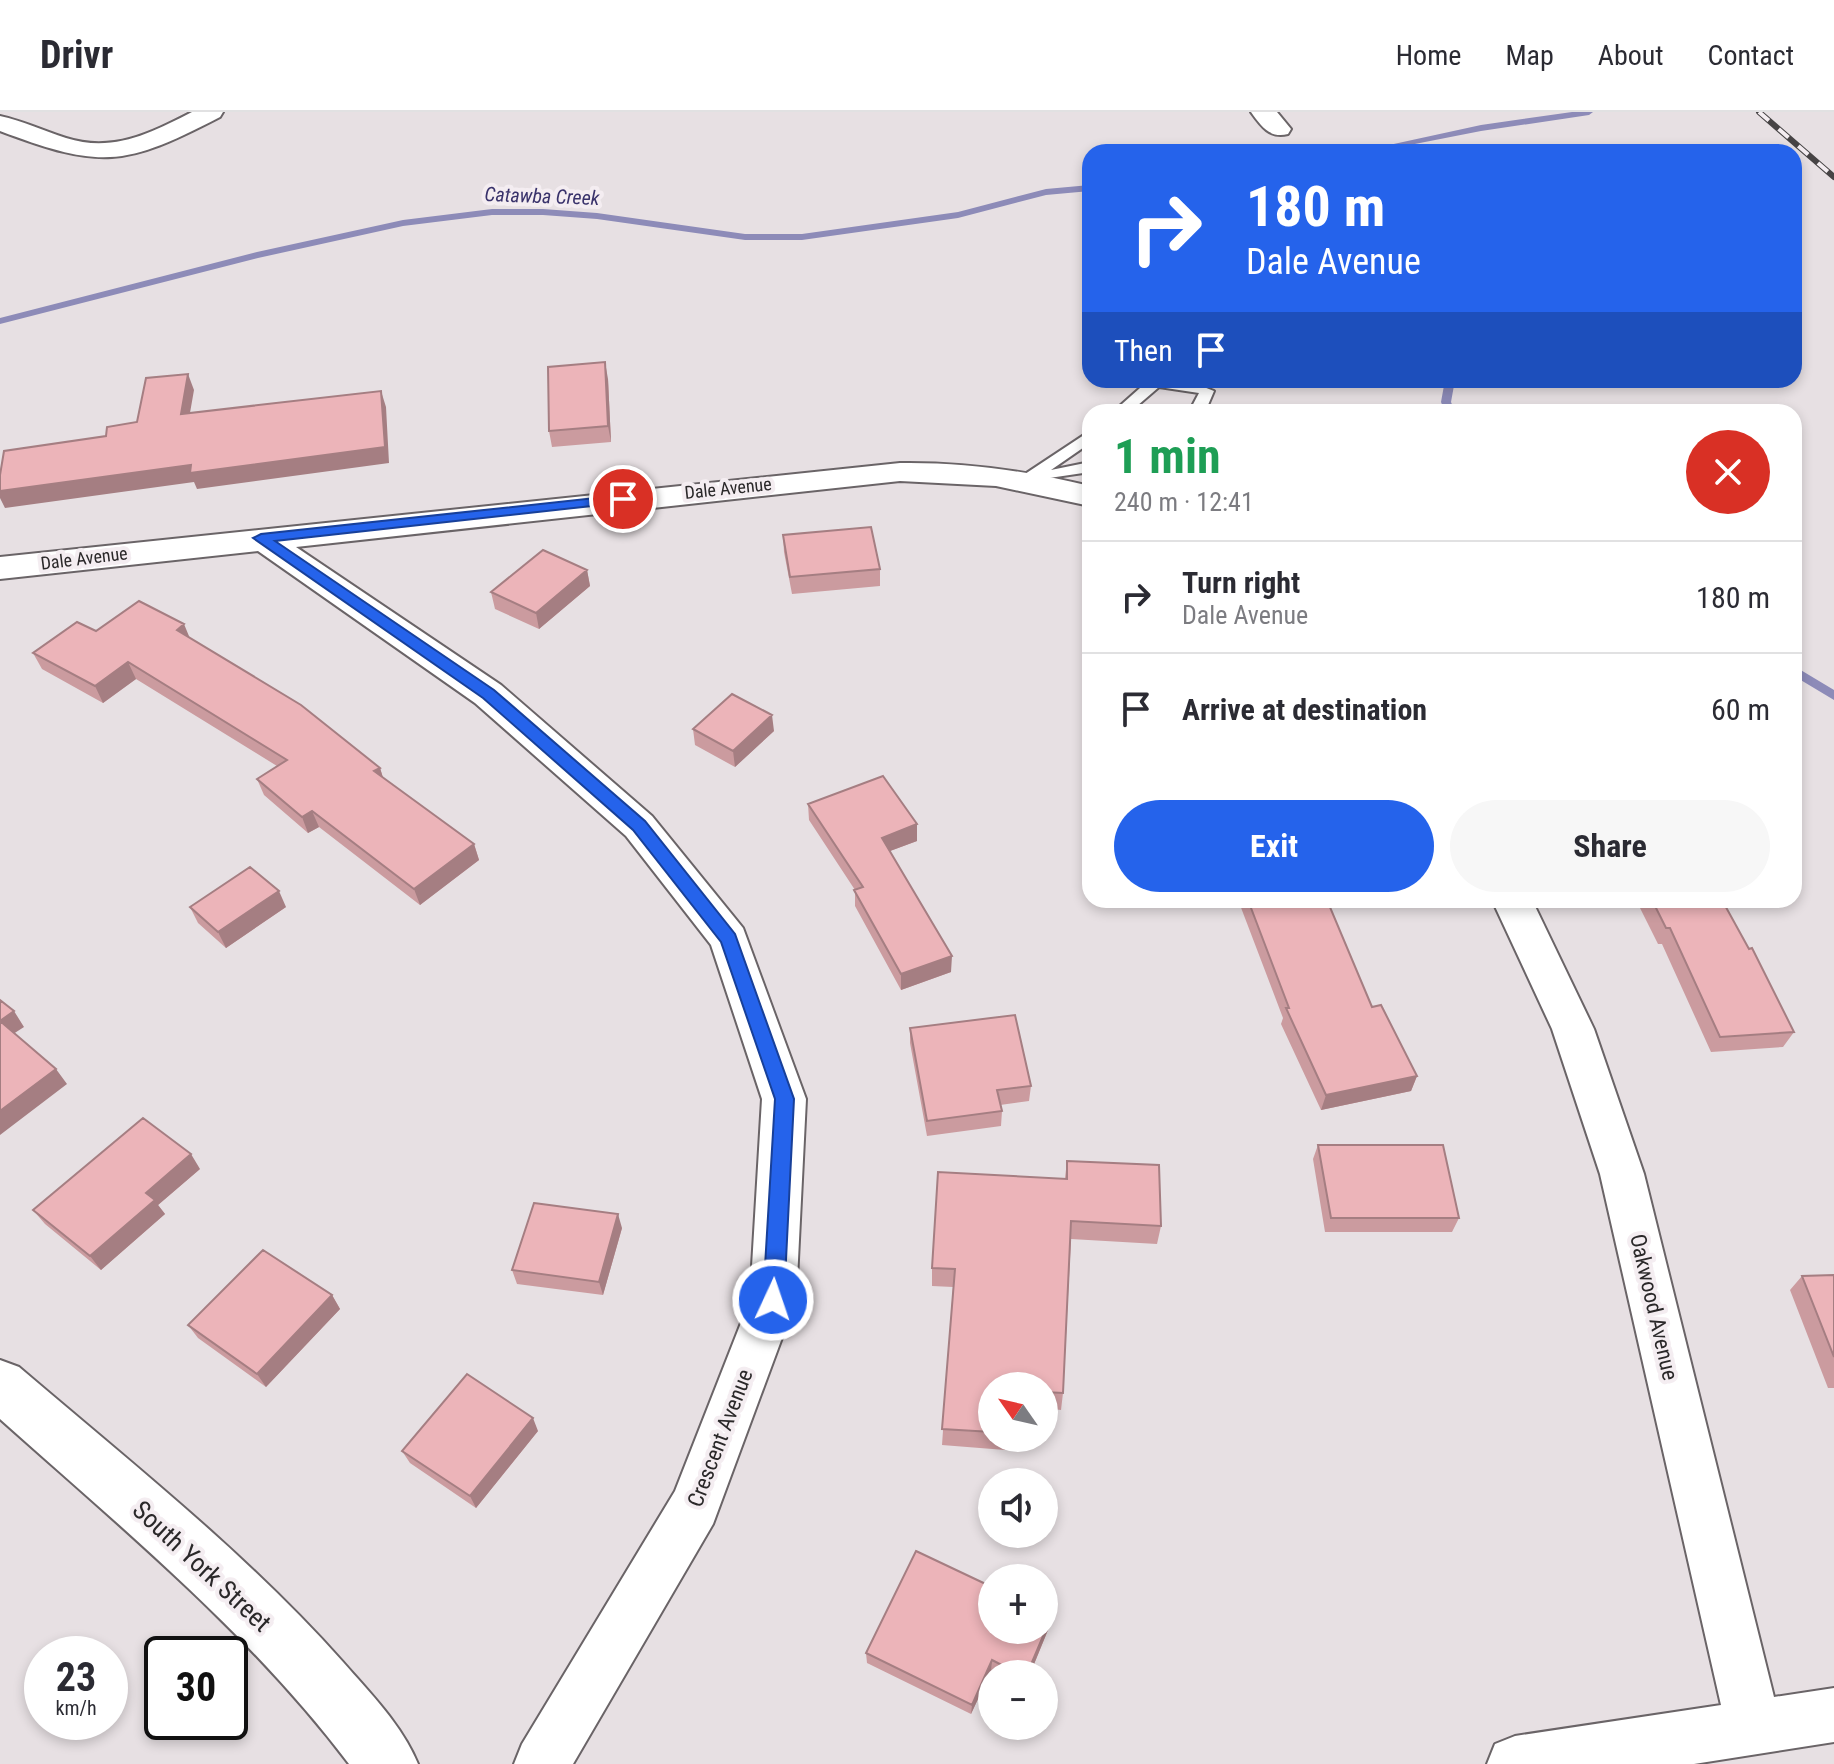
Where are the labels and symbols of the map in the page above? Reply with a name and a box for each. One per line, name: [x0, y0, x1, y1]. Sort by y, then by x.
water label: Catawba Creek: [484, 182, 601, 210]
pin: [589, 465, 657, 533]
street label: Dale Avenue: [683, 473, 773, 503]
street label: Dale Avenue: [39, 542, 129, 574]
street label: Oakwood Avenue: [1625, 1231, 1683, 1383]
position arrow: [731, 1258, 815, 1342]
street label: Crescent Avenue: [682, 1366, 758, 1510]
north arrow: [978, 1372, 1058, 1452]
street label: South York Street: [127, 1494, 277, 1638]
speed limit sign: 30: [144, 1636, 248, 1740]

